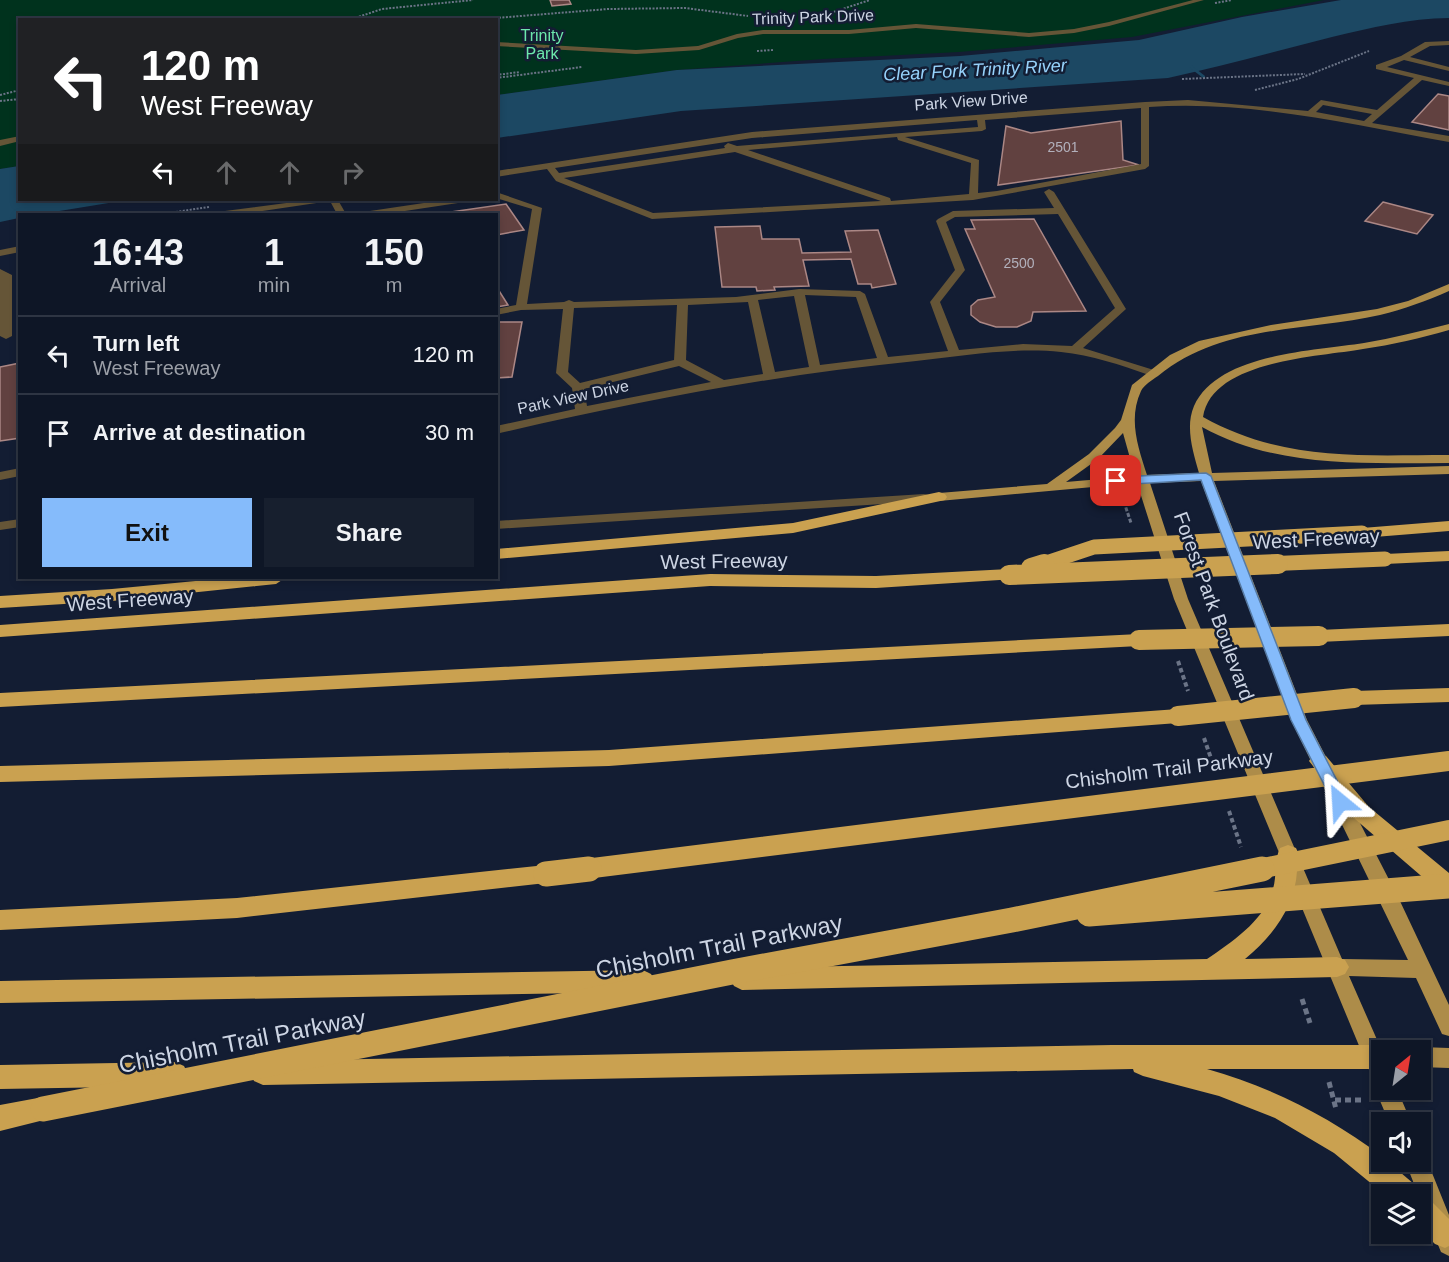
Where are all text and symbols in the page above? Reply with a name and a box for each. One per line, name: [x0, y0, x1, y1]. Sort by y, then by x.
street label: Trinity Park Drive: [752, 6, 874, 28]
park label: Trinity Park: [521, 27, 563, 62]
icon: left: [42, 42, 120, 120]
text: 120 m: [141, 42, 260, 89]
water label: Clear Fork Trinity River: [883, 55, 1068, 85]
street label: Park View Drive: [914, 89, 1028, 113]
text: West Freeway: [141, 91, 313, 121]
house number: 2501: [1047, 139, 1079, 155]
icon: left: [147, 156, 180, 189]
icon: ahead: [210, 156, 243, 189]
icon: ahead: [273, 156, 306, 189]
icon: right: [336, 156, 369, 189]
text: 16:43: [92, 232, 184, 273]
text: 1: [264, 232, 284, 273]
text: 150: [364, 232, 424, 273]
house number: 2500: [1003, 255, 1035, 271]
text: Arrival: [110, 274, 166, 296]
text: min: [258, 274, 290, 296]
text: m: [386, 274, 402, 296]
text: Turn left: [93, 331, 179, 356]
icon: left: [42, 339, 75, 372]
text: 120 m: [413, 342, 474, 367]
text: West Freeway: [93, 357, 220, 379]
street label: Park View Drive: [516, 377, 630, 417]
icon: arrive: [42, 417, 75, 450]
text: Arrive at destination: [93, 420, 306, 445]
text: 30 m: [425, 420, 474, 445]
pin: [1090, 455, 1141, 506]
icon: arrive: [1099, 464, 1132, 497]
button: Exit: [42, 498, 252, 567]
button: Share: [264, 498, 474, 567]
street label: Forest Park Boulevard: [1170, 509, 1258, 703]
street label: West Freeway: [1252, 525, 1380, 553]
street label: West Freeway: [660, 549, 788, 573]
street label: West Freeway: [66, 585, 194, 615]
street label: Chisholm Trail Parkway: [1064, 745, 1274, 793]
position arrow: [1308, 770, 1372, 834]
street label: Chisholm Trail Parkway: [593, 909, 845, 983]
street label: Chisholm Trail Parkway: [116, 1004, 368, 1078]
north arrow: [1371, 1040, 1431, 1100]
map controls: [1371, 1040, 1431, 1244]
button: sound: [1371, 1112, 1431, 1172]
button: layers: [1371, 1184, 1431, 1244]

